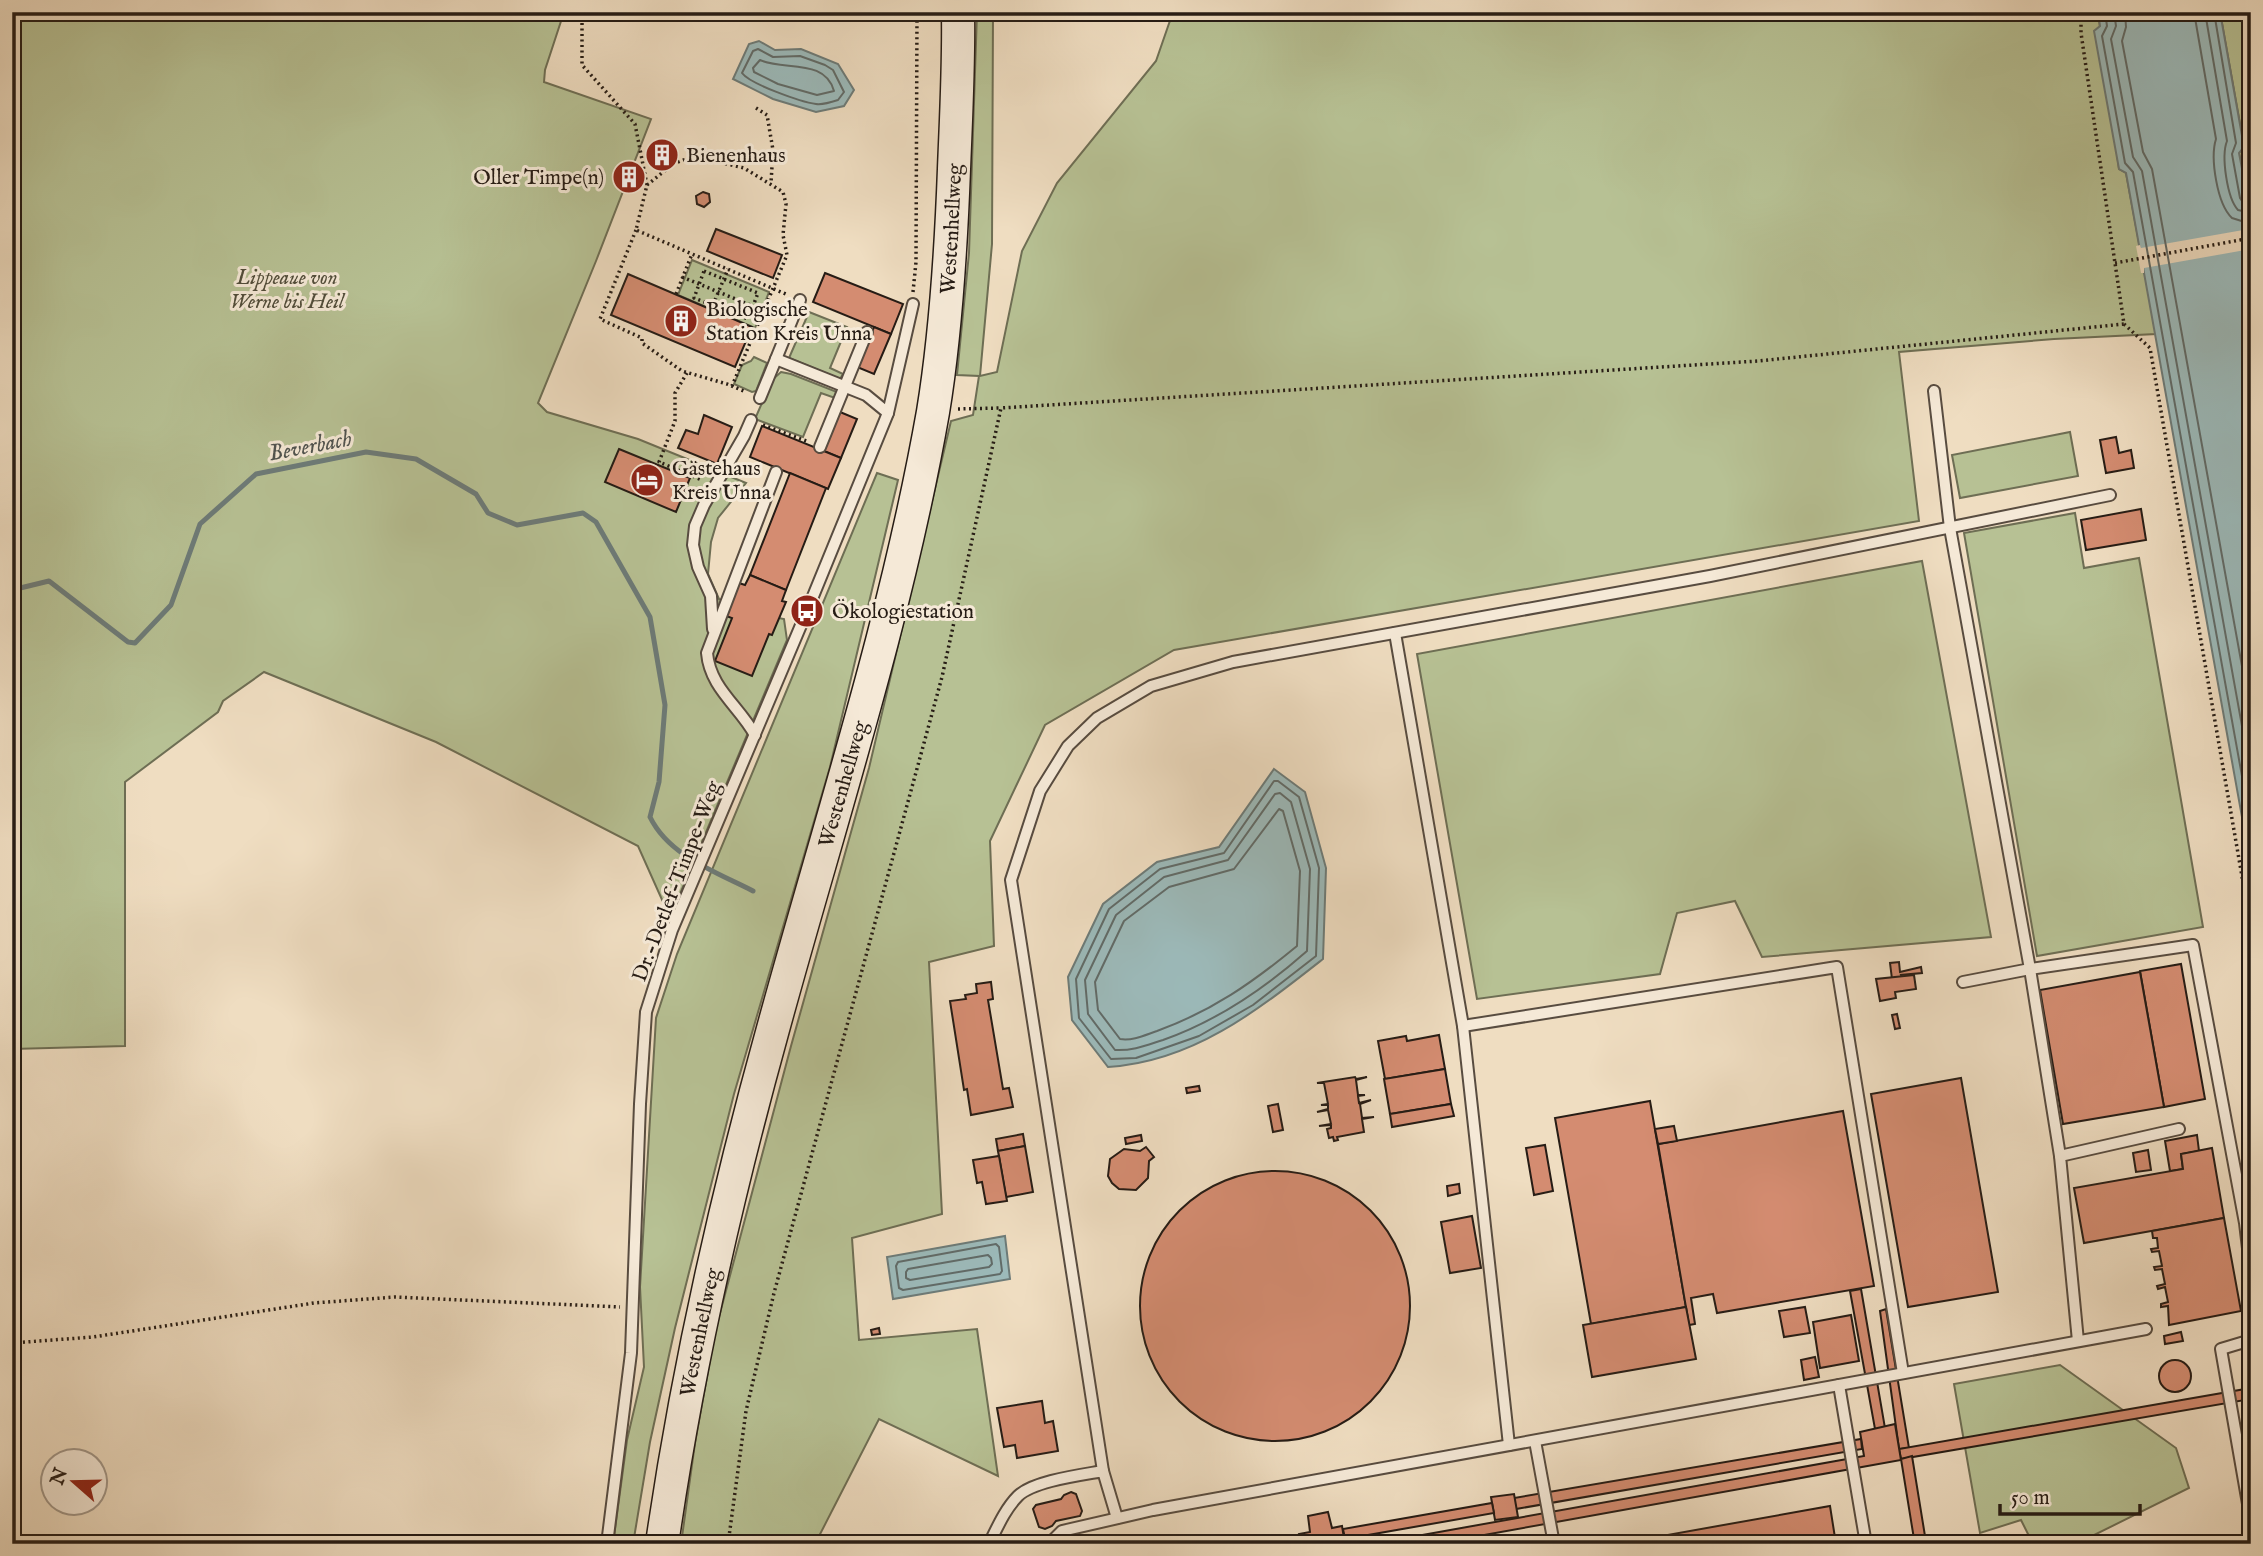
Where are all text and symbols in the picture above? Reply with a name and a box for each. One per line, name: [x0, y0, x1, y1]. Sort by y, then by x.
building icon: Bienenhaus: [643, 136, 681, 174]
place label: Bienenhaus: [686, 143, 786, 170]
building icon: Oller Timpe(n): [610, 158, 648, 196]
street label: Westenhellweg: [935, 163, 969, 295]
place label: Oller Timpe(n): [473, 165, 604, 192]
park label: Lippeaue von Werne bis Heil: [230, 265, 346, 316]
place label: Biologische Station Kreis Unna: [706, 297, 873, 348]
building icon: Biologische Station Kreis Unna: [662, 302, 700, 340]
water label: Beverbach: [266, 424, 355, 469]
place label: Gästehaus Kreis Unna: [672, 456, 772, 507]
hotel icon: Gästehaus Kreis Unna: [628, 461, 666, 499]
bus stop icon: Ökologiestation: [788, 592, 826, 630]
place label: Ökologiestation: [832, 599, 974, 626]
street label: Westenhellweg: [813, 717, 875, 851]
street label: Dr.-Detlef-Timpe-Weg: [627, 777, 728, 986]
street label: Westenhellweg: [675, 1265, 728, 1399]
north arrow: [38, 1448, 108, 1518]
text: N: [45, 1465, 74, 1490]
scale bar: [2000, 1472, 2140, 1516]
text: 50 m: [2011, 1485, 2050, 1512]

